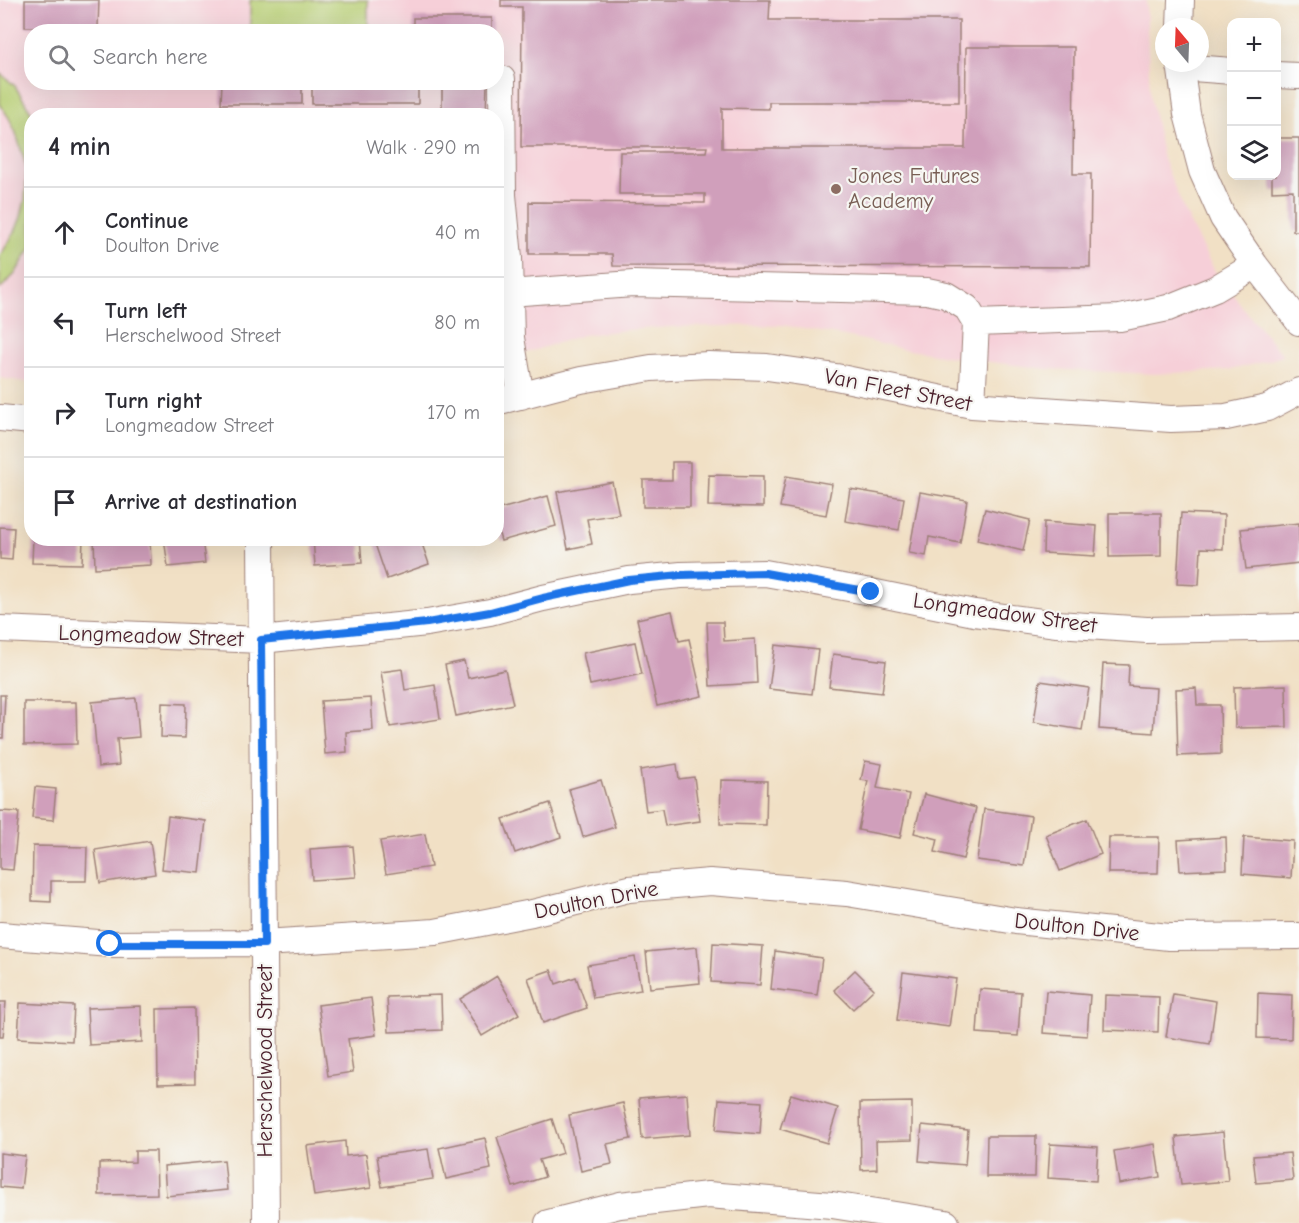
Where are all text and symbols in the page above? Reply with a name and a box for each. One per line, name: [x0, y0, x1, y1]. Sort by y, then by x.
north arrow: [1155, 18, 1209, 72]
map controls: [1227, 18, 1281, 180]
button: +: [1227, 18, 1281, 72]
search box: [24, 24, 504, 90]
icon: search: [45, 41, 78, 74]
text: Search here: [93, 44, 208, 70]
button: −: [1227, 72, 1281, 126]
button: layers: [1227, 126, 1281, 180]
text: 4 min: [48, 132, 111, 162]
text: Walk · 290 m: [366, 136, 480, 159]
place label: Jones Futures Academy: [848, 163, 979, 214]
marker: Jones Futures Academy: [829, 182, 843, 196]
text: Continue: [105, 208, 188, 234]
icon: ahead: [48, 216, 81, 249]
text: 40 m: [435, 221, 480, 244]
text: Doulton Drive: [105, 234, 219, 257]
text: Turn left: [105, 298, 187, 324]
icon: left: [48, 306, 81, 339]
text: 80 m: [434, 311, 480, 334]
text: Herschelwood Street: [105, 324, 281, 347]
street label: Van Fleet Street: [822, 363, 975, 417]
text: Turn right: [105, 388, 202, 414]
icon: right: [48, 396, 81, 429]
text: 170 m: [427, 401, 480, 424]
text: Longmeadow Street: [105, 414, 274, 437]
icon: arrive: [48, 486, 81, 519]
text: Arrive at destination: [105, 489, 297, 515]
route end: [857, 578, 883, 604]
street label: Longmeadow Street: [911, 587, 1099, 639]
street label: Longmeadow Street: [58, 620, 245, 652]
street label: Doulton Drive: [532, 875, 660, 925]
street label: Doulton Drive: [1013, 908, 1141, 946]
route start: [96, 930, 122, 956]
street label: Herschelwood Street: [252, 964, 278, 1158]

